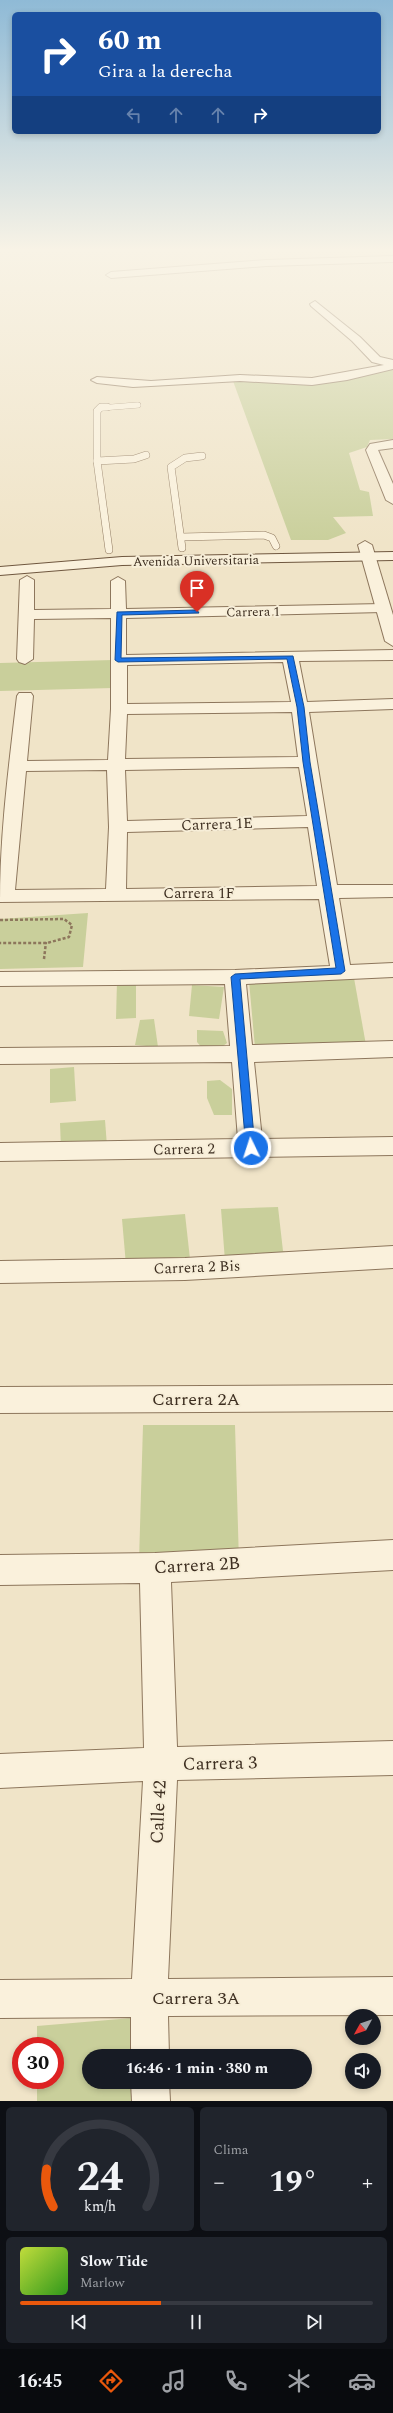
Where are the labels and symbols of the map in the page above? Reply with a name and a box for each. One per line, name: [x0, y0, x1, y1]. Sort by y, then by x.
street label: Avenida Universitaria: [133, 550, 260, 572]
pin: [180, 571, 214, 612]
street label: Carrera 1: [226, 602, 280, 622]
street label: Carrera 1E: [181, 812, 253, 837]
street label: Carrera 1F: [163, 882, 235, 905]
position arrow: [230, 1127, 272, 1169]
street label: Carrera 2: [153, 1137, 215, 1162]
street label: Carrera 2 Bis: [153, 1254, 241, 1281]
street label: Carrera 2A: [152, 1386, 240, 1413]
street label: Carrera 2B: [153, 1550, 241, 1581]
street label: Carrera 3: [183, 1749, 257, 1778]
street label: Calle 42: [143, 1780, 174, 1844]
street label: Carrera 3A: [152, 1985, 240, 2012]
north arrow: [345, 2009, 381, 2045]
speed limit sign: 30: [12, 2037, 64, 2089]

